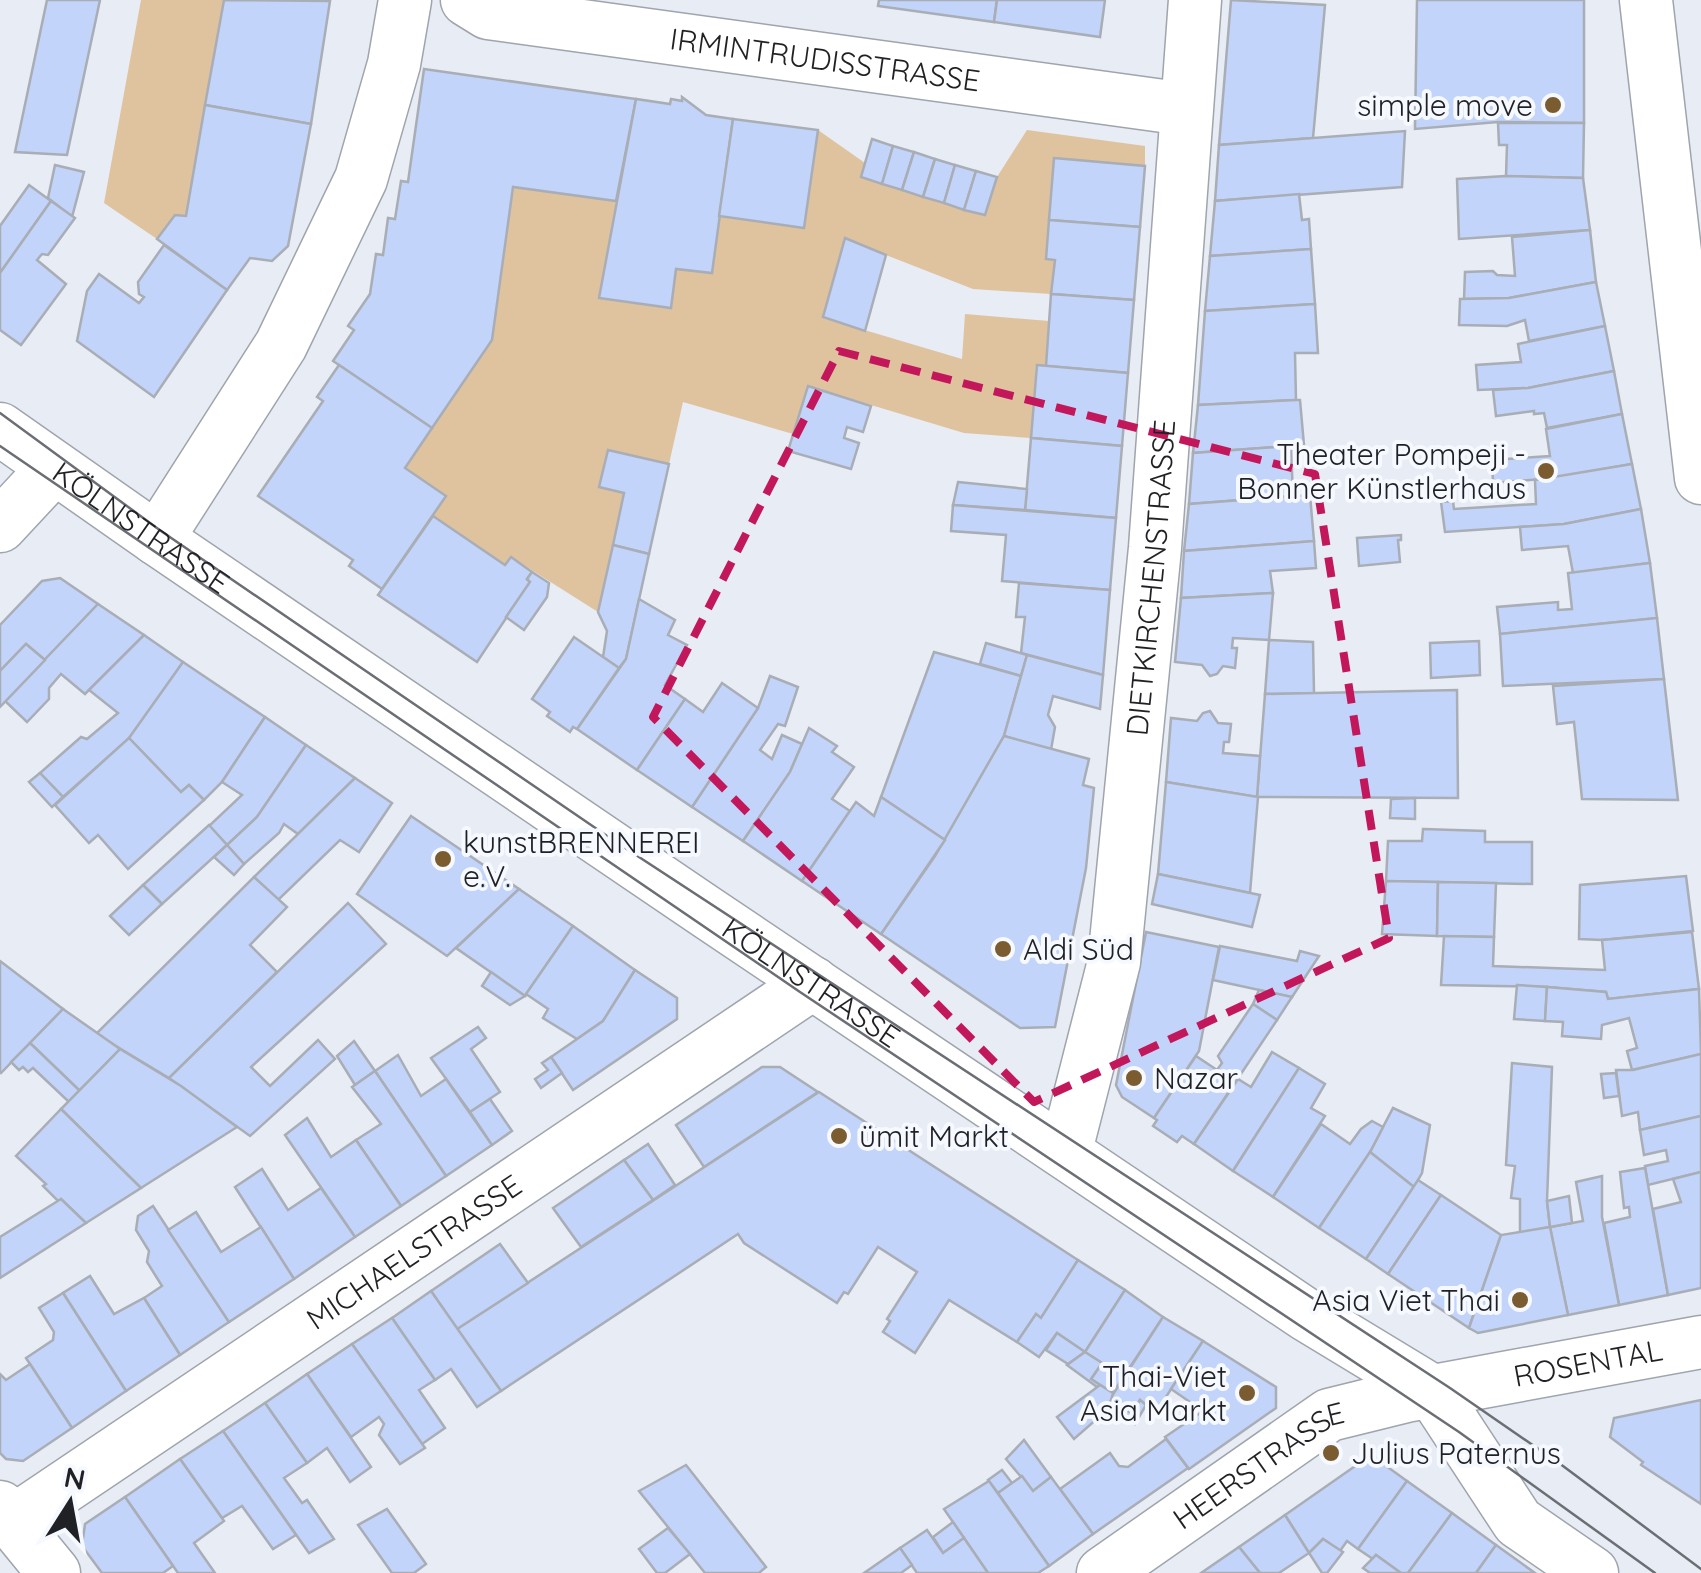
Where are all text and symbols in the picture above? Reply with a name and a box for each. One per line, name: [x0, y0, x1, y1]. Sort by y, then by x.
street label: IRMINTRUDISSTRASSE: [668, 19, 983, 100]
place label: simple move: [1357, 86, 1533, 124]
marker: simple move: [1542, 94, 1564, 116]
street label: DIETKIRCHENSTRASSE: [1117, 418, 1183, 738]
place label: Theater Pompeji - Bonner Künstlerhaus: [1237, 435, 1526, 507]
street label: KÖLNSTRASSE: [45, 453, 237, 602]
marker: Theater Pompeji - Bonner Künstlerhaus: [1535, 460, 1557, 482]
place label: kunstBRENNEREI e.V.: [463, 823, 700, 895]
marker: kunstBRENNEREI e.V.: [432, 848, 454, 870]
street label: KÖLNSTRASSE: [715, 909, 907, 1056]
place label: Aldi Süd: [1023, 930, 1134, 968]
marker: Aldi Süd: [992, 938, 1014, 960]
place label: Nazar: [1154, 1059, 1239, 1097]
marker: Nazar: [1123, 1067, 1145, 1089]
place label: ümit Markt: [859, 1117, 1009, 1155]
marker: ümit Markt: [828, 1125, 850, 1147]
street label: MICHAELSTRASSE: [299, 1166, 529, 1338]
place label: Asia Viet Thai: [1312, 1281, 1500, 1319]
marker: Asia Viet Thai: [1509, 1289, 1531, 1311]
street label: ROSENTAL: [1510, 1330, 1665, 1395]
place label: Thai-Viet Asia Markt: [1080, 1357, 1227, 1429]
marker: Thai-Viet Asia Markt: [1236, 1382, 1258, 1404]
street label: HEERSTRASSE: [1165, 1393, 1348, 1537]
place label: Julius Paternus: [1351, 1434, 1561, 1472]
marker: Julius Paternus: [1320, 1442, 1342, 1464]
north arrow: [20, 1453, 120, 1553]
text: N: [61, 1459, 88, 1497]

